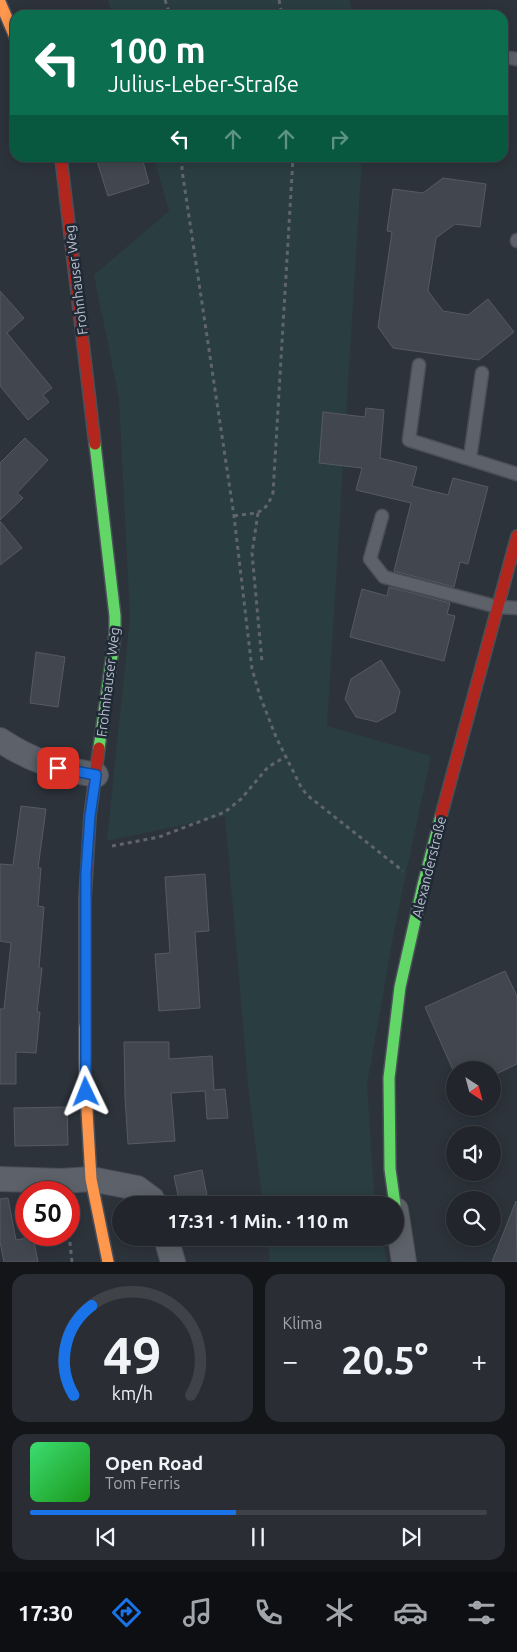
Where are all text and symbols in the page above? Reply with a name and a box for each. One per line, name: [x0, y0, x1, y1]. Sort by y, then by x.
icon: left: [25, 30, 90, 95]
text: 100 m: [108, 30, 206, 70]
text: Julius-Leber-Straße: [108, 71, 299, 96]
icon: left: [166, 125, 194, 153]
icon: ahead: [219, 125, 247, 153]
icon: ahead: [272, 125, 300, 153]
icon: right: [325, 125, 353, 153]
street label: Frohnhauser Weg: [61, 224, 91, 336]
street label: Frohnhauser Weg: [93, 626, 123, 738]
pin: [37, 747, 79, 789]
icon: arrive: [44, 754, 72, 782]
street label: Alexanderstraße: [409, 815, 449, 919]
north arrow: [446, 1061, 501, 1116]
map controls: [446, 1061, 501, 1246]
position arrow: [59, 1065, 111, 1117]
button: sound: [446, 1126, 501, 1181]
speed limit sign: 50: [15, 1181, 80, 1246]
button: search: [446, 1191, 501, 1246]
text: 17:31 · 1 Min. · 110 m: [167, 1210, 349, 1232]
text: Klima: [283, 1314, 322, 1332]
text: 49: [103, 1326, 162, 1384]
text: 20.5°: [341, 1339, 428, 1381]
text: −: [283, 1345, 298, 1376]
text: +: [471, 1345, 487, 1376]
text: km/h: [112, 1383, 153, 1403]
text: Open Road: [105, 1452, 203, 1474]
text: Tom Ferris: [105, 1474, 180, 1492]
icon: previous: [92, 1523, 120, 1551]
icon: pause: [244, 1523, 272, 1551]
icon: next: [397, 1523, 425, 1551]
icon: directions: [109, 1595, 144, 1630]
icon: music: [180, 1595, 215, 1630]
icon: phone: [251, 1595, 286, 1630]
icon: climate: [322, 1595, 357, 1630]
icon: car: [393, 1595, 428, 1630]
icon: filters: [464, 1595, 499, 1630]
text: 17:30: [18, 1600, 73, 1625]

